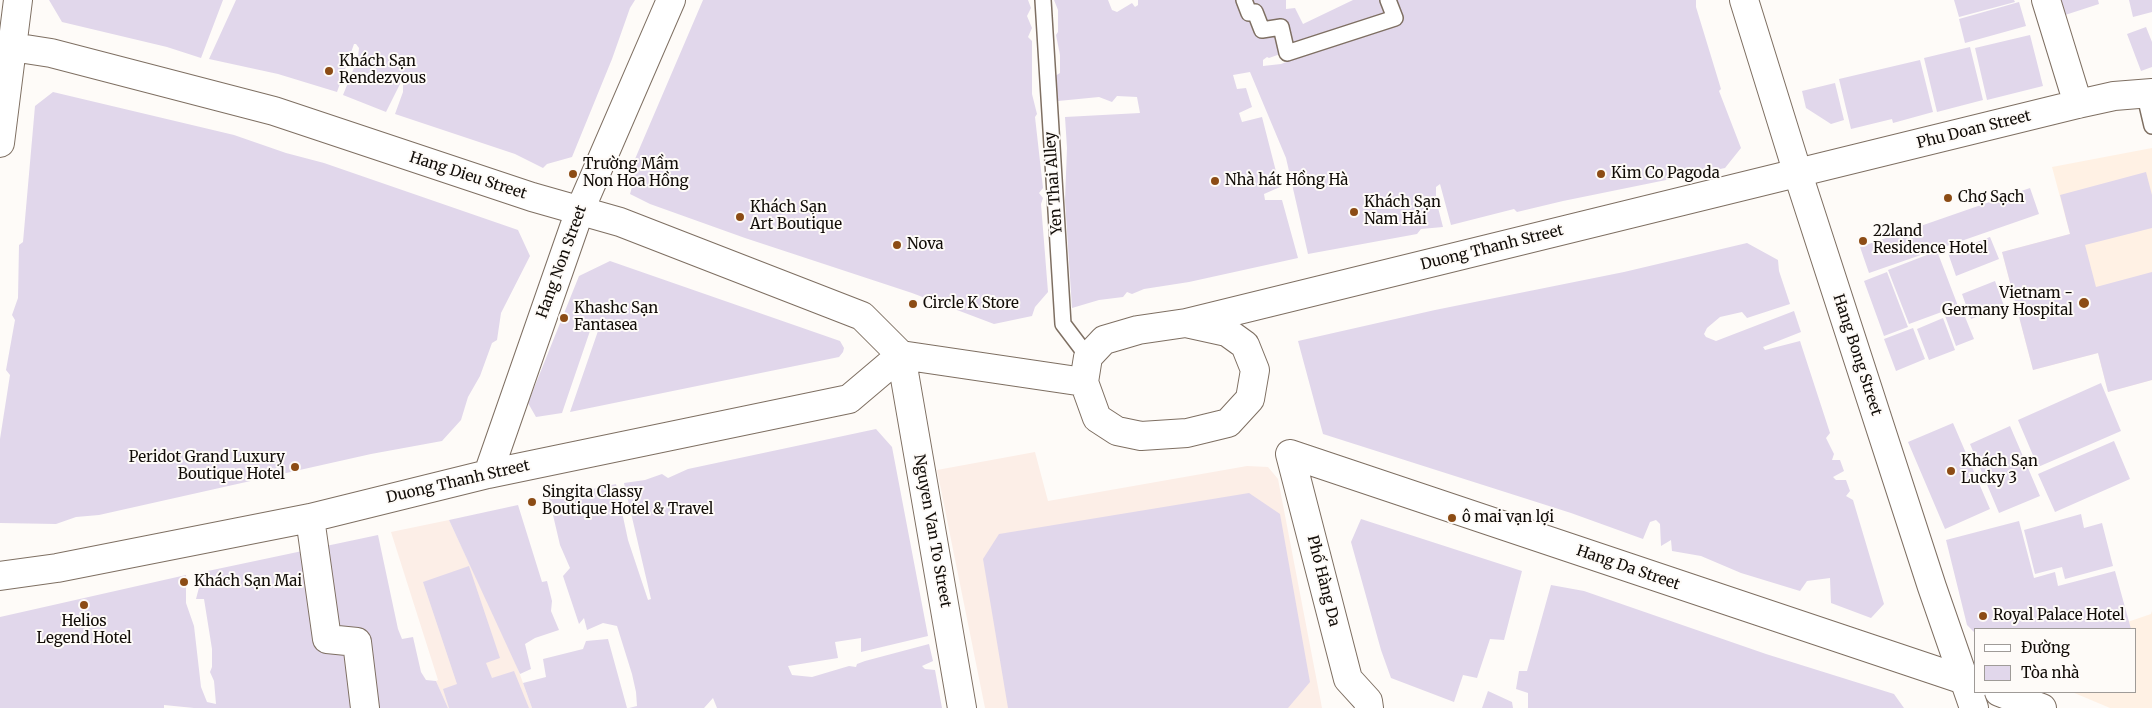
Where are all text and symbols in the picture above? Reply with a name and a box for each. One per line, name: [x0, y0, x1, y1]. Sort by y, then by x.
place label: Khách Sạn Rendezvous: [339, 53, 426, 88]
marker: Khách Sạn Rendezvous: [323, 65, 335, 77]
street label: Phu Doan Street: [1915, 107, 2033, 153]
street label: Yen Thai Alley: [1041, 131, 1067, 235]
street label: Hang Dieu Street: [407, 149, 529, 203]
place label: Trường Mầm Non Hoa Hồng: [583, 156, 688, 191]
place label: Kim Co Pagoda: [1611, 165, 1720, 183]
marker: Trường Mầm Non Hoa Hồng: [567, 168, 579, 180]
marker: Kim Co Pagoda: [1595, 168, 1607, 180]
place label: Nhà hát Hồng Hà: [1225, 172, 1348, 190]
marker: Nhà hát Hồng Hà: [1209, 175, 1221, 187]
place label: Chợ Sạch: [1958, 189, 2025, 207]
marker: Chợ Sạch: [1942, 192, 1954, 204]
place label: Khách Sạn Nam Hải: [1364, 194, 1441, 229]
place label: Khách Sạn Art Boutique: [750, 199, 842, 234]
street label: Hang Non Street: [533, 203, 591, 321]
marker: Khách Sạn Nam Hải: [1348, 206, 1360, 218]
marker: Khách Sạn Art Boutique: [734, 211, 746, 223]
street label: Duong Thanh Street: [1419, 222, 1565, 274]
place label: 22land Residence Hotel: [1873, 223, 1988, 258]
marker: 22land Residence Hotel: [1857, 235, 1869, 247]
place label: Nova: [907, 236, 944, 254]
marker: Nova: [891, 239, 903, 251]
place label: Vietnam - Germany Hospital: [1942, 285, 2073, 320]
street label: Hang Bong Street: [1829, 292, 1885, 418]
place label: Circle K Store: [923, 295, 1019, 313]
marker: Vietnam - Germany Hospital: [2077, 296, 2091, 310]
marker: Circle K Store: [907, 298, 919, 310]
place label: Khashc Sạn Fantasea: [574, 300, 658, 335]
marker: Khashc Sạn Fantasea: [558, 312, 570, 324]
place label: Peridot Grand Luxury Boutique Hotel: [129, 449, 285, 484]
street label: Nguyen Van To Street: [910, 453, 954, 609]
place label: Khách Sạn Lucky 3: [1961, 453, 2038, 488]
street label: Duong Thanh Street: [385, 457, 531, 507]
marker: Peridot Grand Luxury Boutique Hotel: [289, 461, 301, 473]
marker: Khách Sạn Lucky 3: [1945, 465, 1957, 477]
place label: Singita Classy Boutique Hotel & Travel: [542, 484, 713, 519]
marker: Singita Classy Boutique Hotel & Travel: [526, 496, 538, 508]
place label: ô mai vạn lợi: [1462, 509, 1554, 527]
marker: ô mai vạn lợi: [1446, 512, 1458, 524]
street label: Phố Hàng Da: [1303, 534, 1343, 628]
street label: Hang Da Street: [1574, 542, 1682, 594]
place label: Khách Sạn Mai: [194, 573, 302, 591]
marker: Khách Sạn Mai: [178, 576, 190, 588]
marker: Helios Legend Hotel: [78, 599, 90, 611]
place label: Royal Palace Hotel: [1993, 607, 2125, 625]
marker: Royal Palace Hotel: [1977, 610, 1989, 622]
place label: Helios Legend Hotel: [36, 613, 132, 648]
legend: [1974, 628, 2137, 693]
text: Đường: [2021, 638, 2070, 657]
text: Tòa nhà: [2021, 663, 2079, 682]

